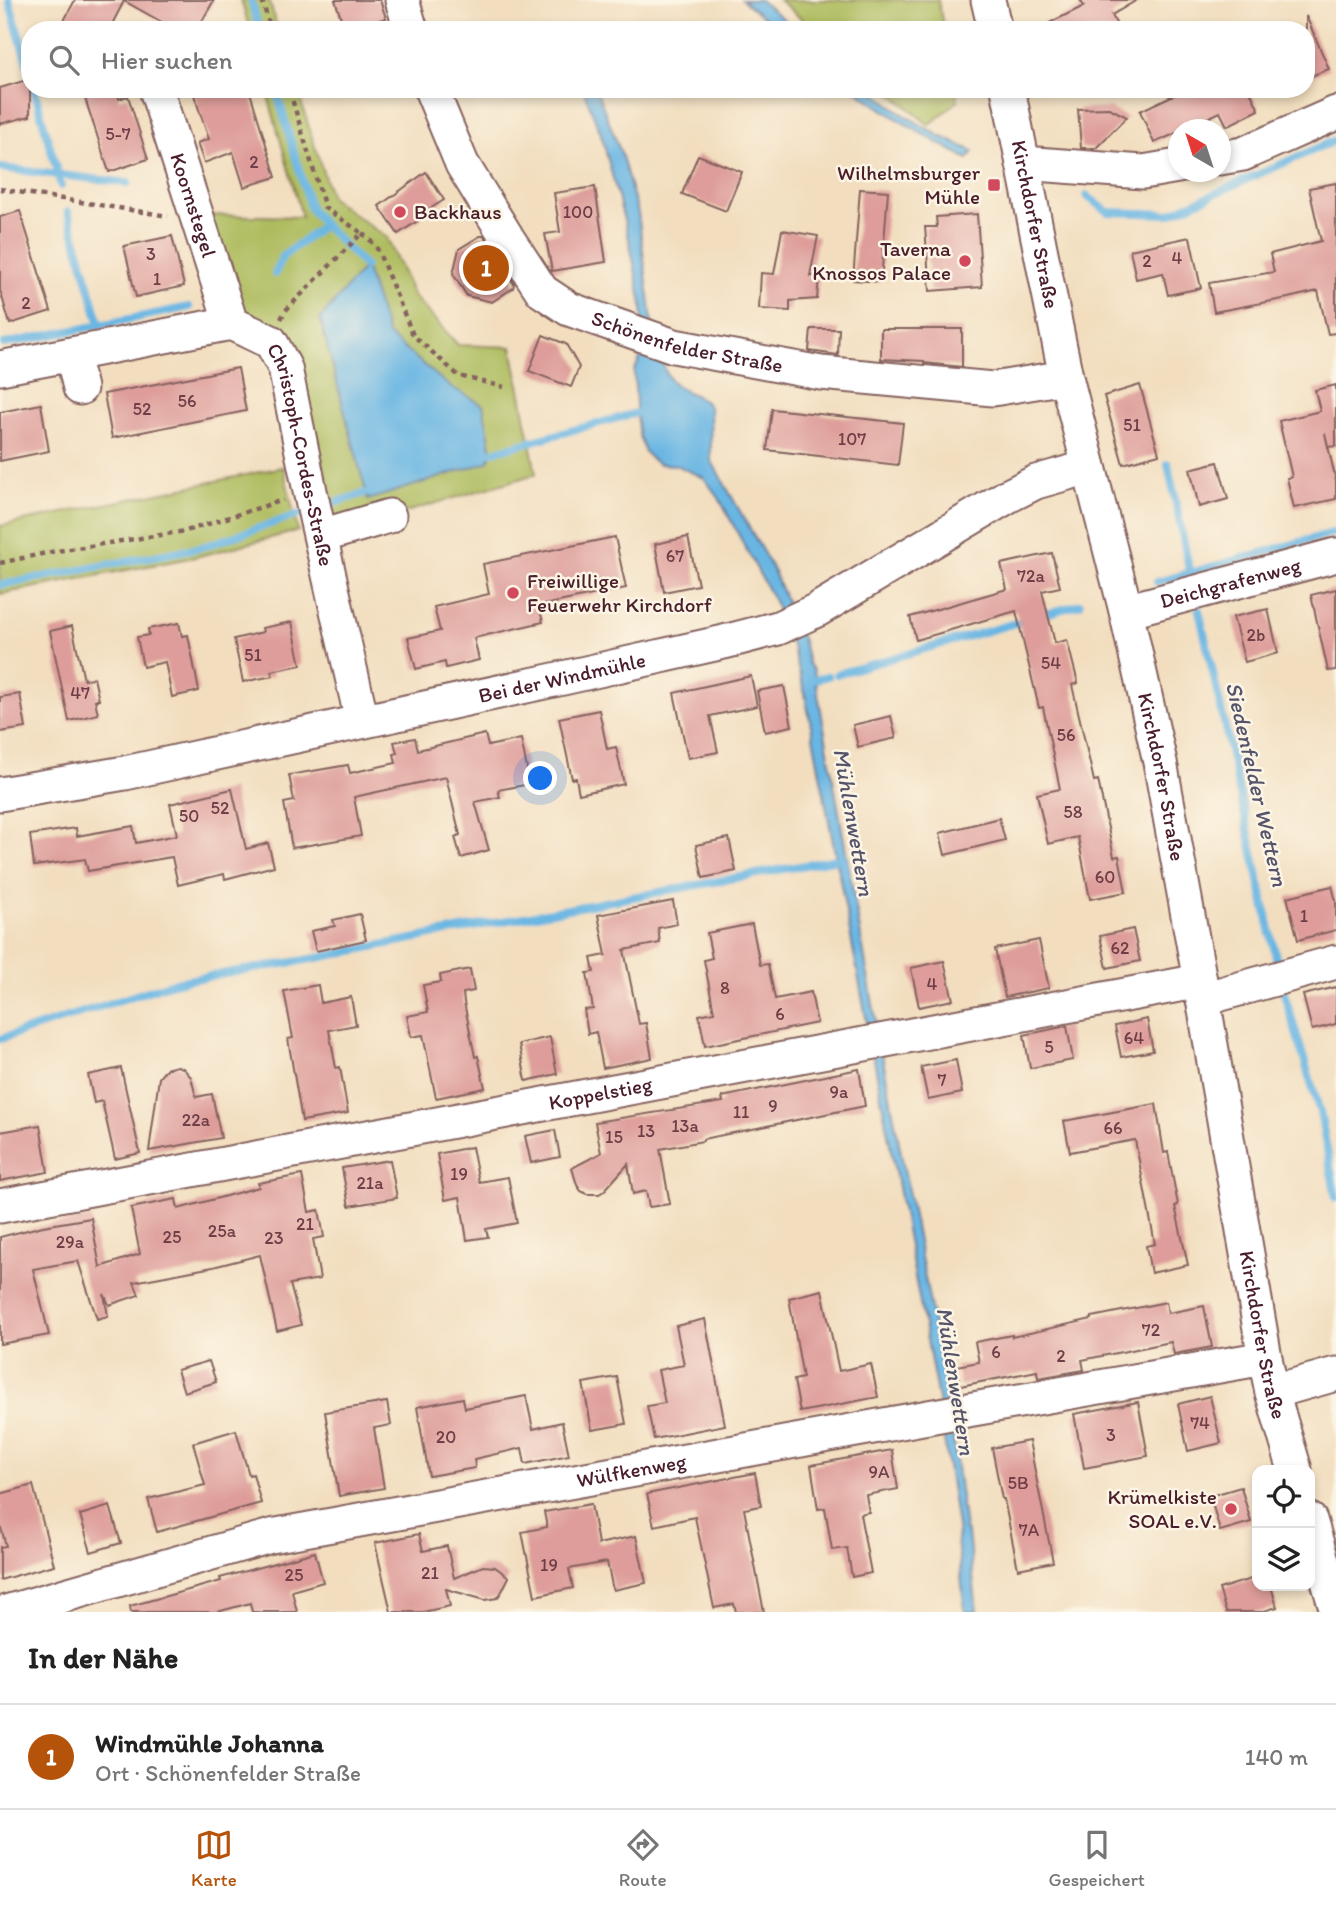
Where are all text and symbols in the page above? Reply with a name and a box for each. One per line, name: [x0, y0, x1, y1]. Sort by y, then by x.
search box: [21, 21, 1315, 98]
icon: search: [45, 41, 83, 79]
text: Hier suchen: [101, 44, 233, 76]
north arrow: [1168, 119, 1231, 182]
house number: 5-7: [105, 123, 131, 145]
street label: Kirchdorfer Straße: [1007, 138, 1065, 311]
street label: Koornstegel: [165, 150, 222, 261]
house number: 2: [249, 151, 259, 173]
place label: Wilhelmsburger Mühle: [837, 160, 981, 209]
marker: Wilhelmsburger Mühle: [986, 177, 1002, 193]
place label: Backhaus: [414, 199, 502, 224]
house number: 100: [563, 201, 593, 223]
marker: Backhaus: [392, 204, 408, 220]
place label: Taverna Knossos Palace: [812, 236, 951, 285]
pin: 1: [463, 242, 509, 294]
house number: 3: [146, 243, 156, 265]
house number: 4: [1172, 247, 1183, 269]
house number: 2: [1142, 250, 1152, 272]
marker: Taverna Knossos Palace: [957, 253, 973, 269]
house number: 1: [153, 268, 161, 290]
house number: 2: [21, 292, 31, 314]
street label: Schönenfelder Straße: [588, 305, 785, 378]
street label: Christoph-Cordes-Straße: [262, 338, 340, 568]
house number: 56: [178, 390, 196, 412]
house number: 52: [133, 398, 152, 420]
house number: 51: [1123, 414, 1141, 436]
house number: 107: [838, 428, 866, 450]
house number: 67: [666, 545, 684, 567]
street label: Deichgrafenweg: [1157, 552, 1304, 613]
house number: 72a: [1017, 565, 1046, 587]
place label: Freiwillige Feuerwehr Kirchdorf: [527, 568, 712, 617]
marker: Freiwillige Feuerwehr Kirchdorf: [505, 585, 521, 601]
house number: 2b: [1247, 624, 1265, 646]
house number: 51: [244, 644, 262, 666]
street label: Bei der Windmühle: [476, 647, 648, 708]
house number: 54: [1041, 652, 1061, 674]
water label: Siedenfelder Wettern: [1220, 679, 1294, 890]
house number: 47: [70, 682, 90, 704]
street label: Kirchdorfer Straße: [1133, 690, 1191, 863]
house number: 56: [1057, 724, 1075, 746]
water label: Mühlenwettern: [827, 746, 881, 899]
your location: [523, 761, 557, 795]
house number: 52: [211, 797, 230, 819]
house number: 58: [1063, 801, 1083, 823]
house number: 50: [179, 805, 199, 827]
house number: 60: [1095, 866, 1115, 888]
house number: 1: [1300, 905, 1308, 927]
house number: 62: [1111, 937, 1130, 959]
house number: 4: [927, 973, 938, 995]
house number: 8: [720, 977, 730, 999]
house number: 6: [775, 1003, 785, 1025]
house number: 64: [1124, 1027, 1144, 1049]
house number: 5: [1044, 1036, 1054, 1058]
house number: 7: [938, 1069, 947, 1091]
street label: Koppelstieg: [547, 1071, 654, 1115]
house number: 9a: [830, 1081, 849, 1103]
house number: 9: [768, 1095, 778, 1117]
house number: 11: [733, 1101, 749, 1123]
house number: 22a: [182, 1109, 211, 1131]
house number: 13a: [671, 1115, 699, 1137]
house number: 66: [1103, 1117, 1123, 1139]
house number: 13: [637, 1120, 655, 1142]
house number: 15: [605, 1126, 623, 1148]
house number: 19: [450, 1163, 468, 1185]
house number: 21a: [356, 1172, 384, 1194]
house number: 21: [296, 1213, 314, 1235]
house number: 25a: [208, 1220, 237, 1242]
house number: 25: [163, 1226, 181, 1248]
house number: 23: [264, 1227, 284, 1249]
house number: 29a: [56, 1231, 85, 1253]
street label: Kirchdorfer Straße: [1235, 1249, 1292, 1422]
water label: Mühlenwettern: [930, 1305, 982, 1458]
house number: 72: [1142, 1319, 1161, 1341]
house number: 6: [991, 1341, 1001, 1363]
house number: 2: [1056, 1345, 1066, 1367]
house number: 74: [1190, 1412, 1210, 1434]
house number: 3: [1106, 1424, 1116, 1446]
house number: 20: [436, 1426, 456, 1448]
street label: Wülfkenweg: [574, 1448, 689, 1492]
house number: 9A: [869, 1461, 890, 1483]
map controls: [1252, 1465, 1315, 1591]
button: locate: [1252, 1465, 1315, 1528]
house number: 5B: [1007, 1472, 1029, 1494]
place label: Krümelkiste SOAL e.V.: [1107, 1484, 1217, 1533]
marker: Krümelkiste SOAL e.V.: [1223, 1501, 1239, 1517]
house number: 7A: [1019, 1519, 1040, 1541]
button: layers: [1252, 1528, 1315, 1591]
house number: 19: [540, 1554, 558, 1576]
house number: 21: [421, 1562, 439, 1584]
house number: 25: [285, 1564, 303, 1586]
text: In der Nähe: [28, 1639, 178, 1676]
text: Windmühle Johanna: [95, 1727, 324, 1759]
text: 1: [46, 1743, 56, 1771]
text: 140 m: [1245, 1743, 1308, 1771]
text: Ort · Schönenfelder Straße: [95, 1759, 361, 1787]
tab: Karte: [191, 1826, 237, 1891]
tab: Route: [619, 1826, 667, 1891]
tab: Gespeichert: [1049, 1826, 1145, 1891]

